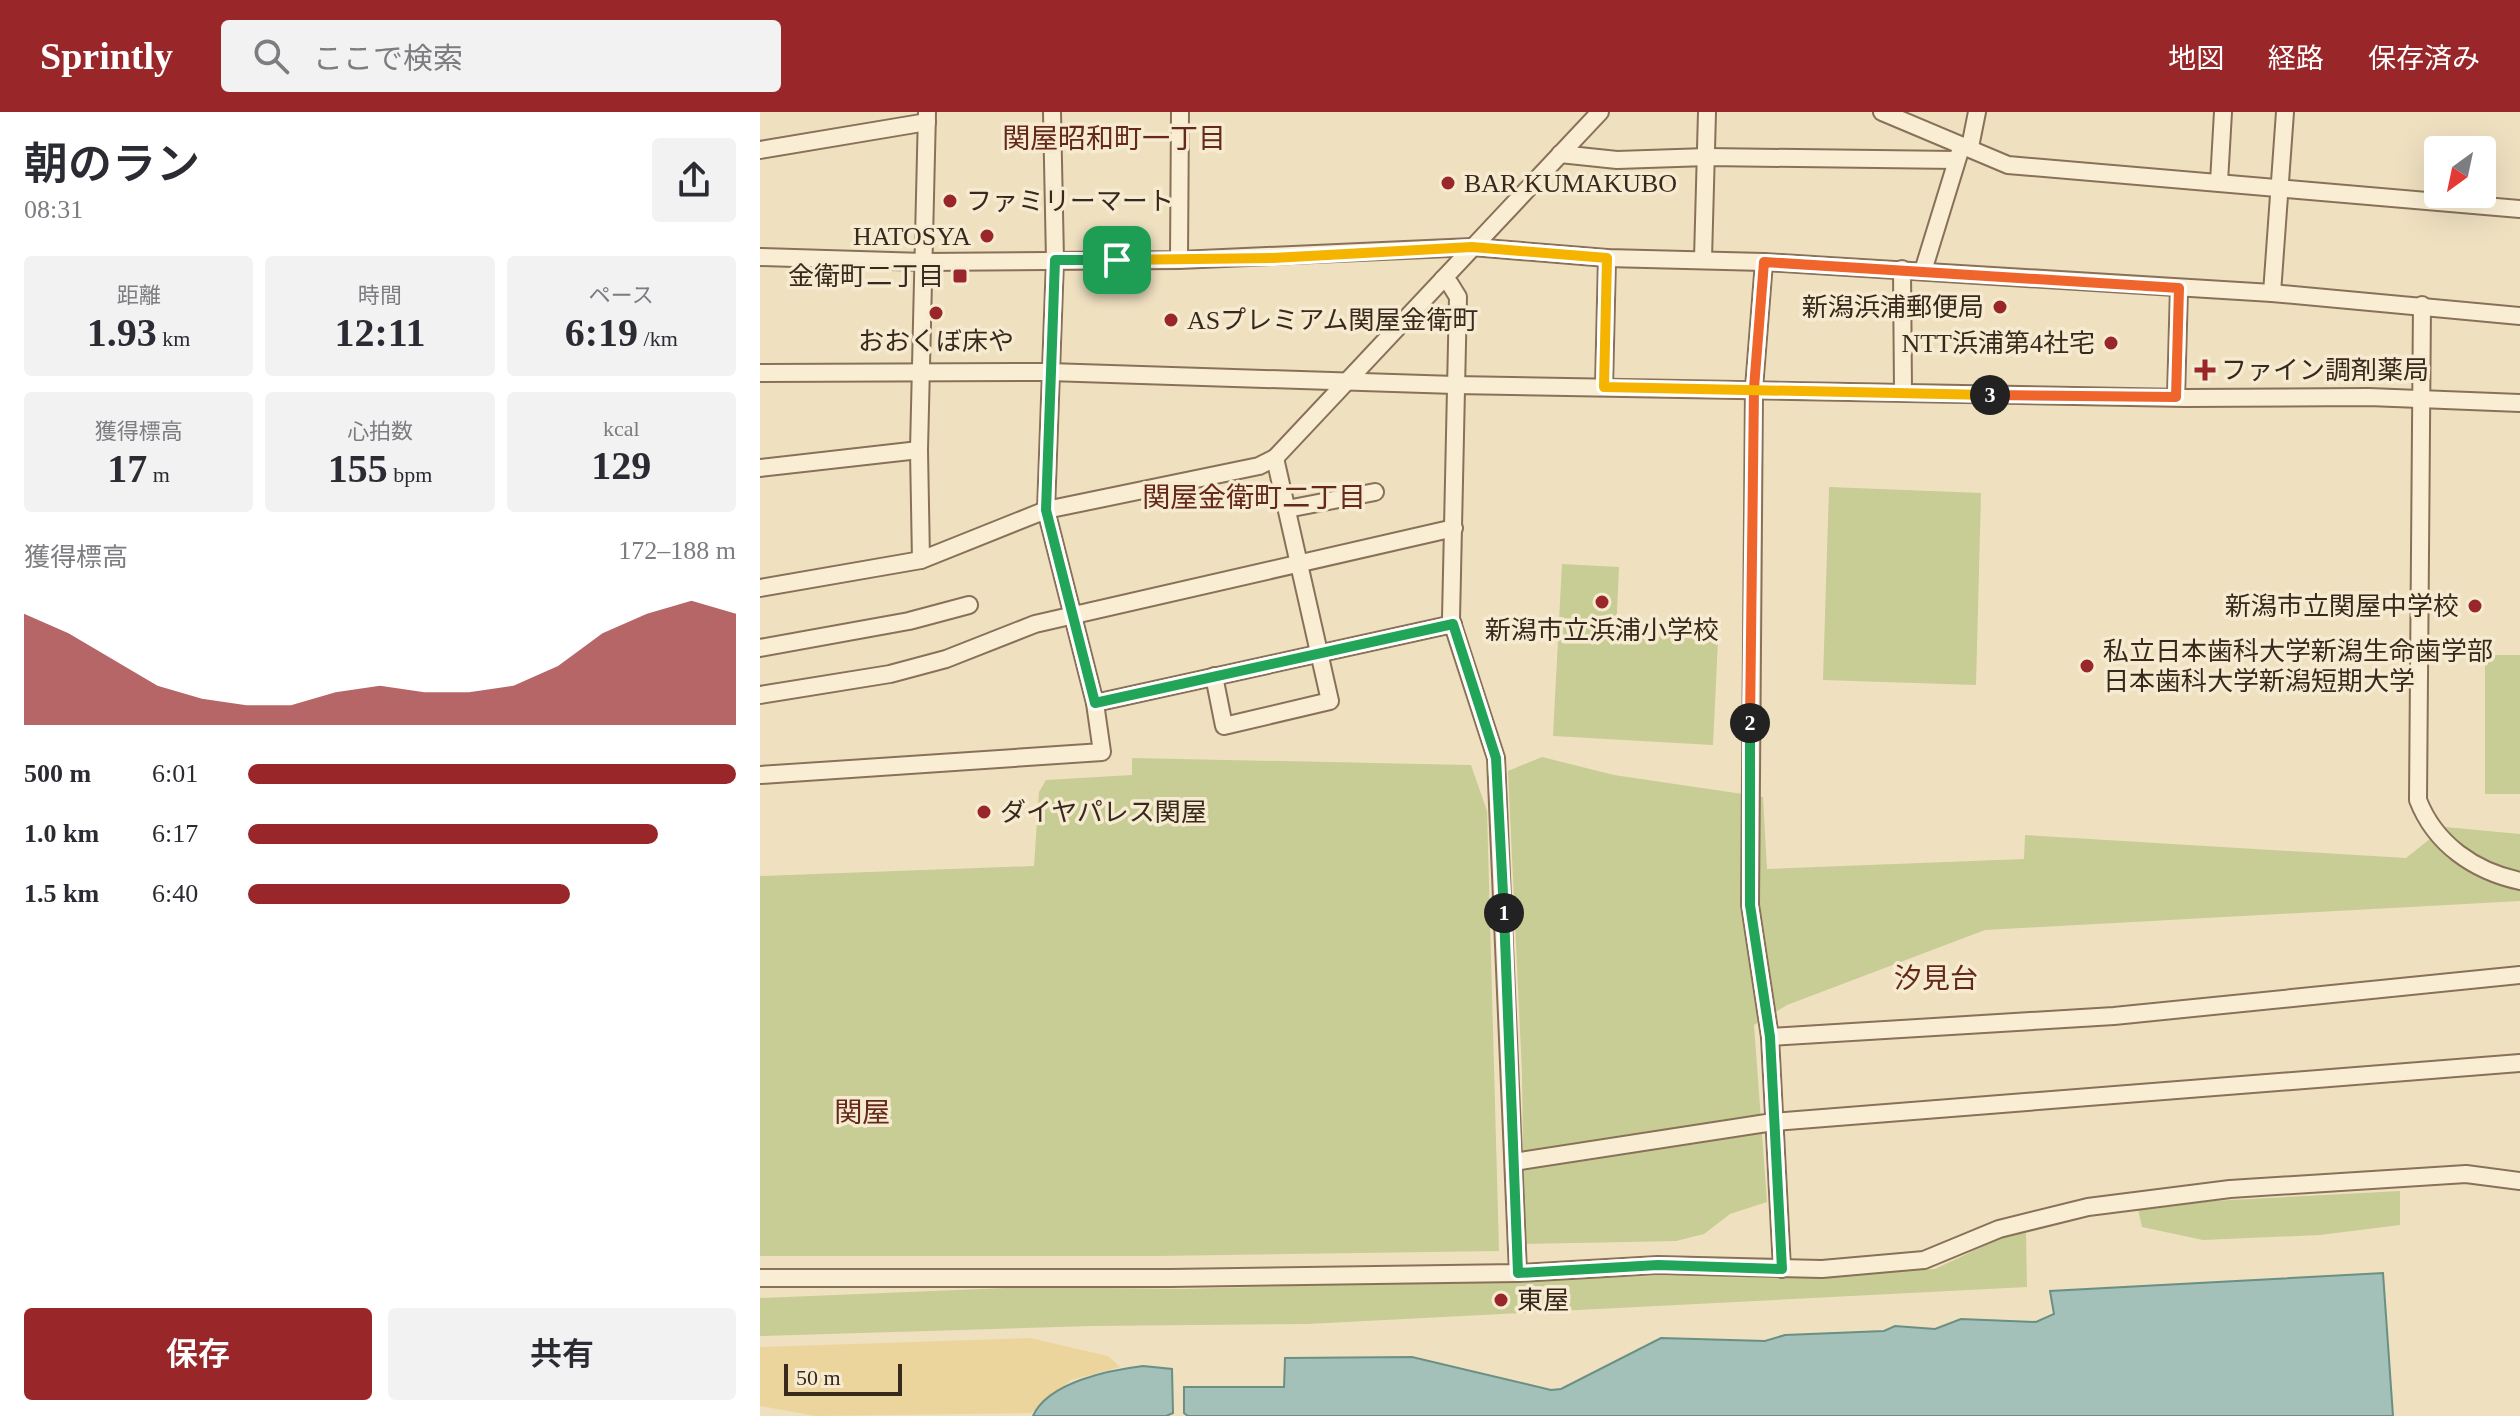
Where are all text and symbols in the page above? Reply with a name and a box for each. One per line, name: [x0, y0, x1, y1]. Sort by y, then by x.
search box: [221, 20, 781, 92]
icon: search: [249, 34, 293, 78]
text: Sprintly: [40, 35, 173, 77]
text: ここで検索: [313, 42, 463, 75]
text: 地図: [2168, 43, 2224, 74]
text: 経路: [2268, 43, 2324, 74]
text: 保存済み: [2368, 43, 2480, 74]
district label: 関屋昭和町一丁目: [1002, 123, 1226, 154]
north arrow: [2424, 136, 2496, 208]
map controls: [2424, 136, 2496, 208]
button: share: [652, 138, 736, 222]
text: 朝のラン: [24, 140, 200, 189]
place label: BAR KUMAKUBO: [1464, 169, 1677, 198]
marker: BAR KUMAKUBO: [1439, 174, 1457, 192]
place label: ファミリーマート: [966, 187, 1174, 216]
marker: ファミリーマート: [941, 192, 959, 210]
text: 08:31: [24, 195, 83, 224]
place label: HATOSYA: [853, 222, 971, 251]
pin: [1083, 226, 1151, 294]
marker: HATOSYA: [978, 227, 996, 245]
icon: arrive: [1095, 238, 1139, 282]
place label: 金衛町二丁目: [788, 262, 944, 291]
marker: 金衛町二丁目: [951, 267, 969, 285]
text: 距離: [117, 283, 161, 308]
text: 時間: [358, 283, 402, 308]
text: ペース: [589, 283, 654, 308]
place label: 新潟浜浦郵便局: [1802, 293, 1984, 322]
marker: 新潟浜浦郵便局: [1991, 298, 2009, 316]
marker: おおくぼ床や: [927, 304, 945, 322]
place label: ASプレミアム関屋金衛町: [1187, 306, 1478, 335]
text: 1.93: [87, 310, 157, 355]
text: 12:11: [334, 310, 426, 355]
text: 6:19: [565, 310, 638, 355]
marker: ASプレミアム関屋金衛町: [1162, 311, 1180, 329]
text: km: [157, 326, 190, 351]
text: /km: [638, 326, 678, 351]
place label: おおくぼ床や: [858, 327, 1014, 356]
place label: NTT浜浦第4社宅: [1901, 329, 2095, 358]
marker: NTT浜浦第4社宅: [2102, 334, 2120, 352]
place label: ファイン調剤薬局: [2221, 356, 2429, 385]
marker: ファイン調剤薬局: [2196, 361, 2214, 379]
pin: 3: [1970, 375, 2010, 415]
text: 3: [1985, 382, 1996, 407]
text: kcal: [603, 416, 640, 441]
text: 獲得標高: [95, 419, 183, 444]
text: 心拍数: [347, 419, 413, 444]
text: 129: [591, 443, 651, 488]
text: 17: [107, 446, 147, 491]
text: 155: [328, 446, 388, 491]
text: m: [147, 462, 170, 487]
text: bpm: [388, 462, 432, 487]
district label: 関屋金衛町二丁目: [1142, 482, 1366, 513]
text: 172–188 m: [618, 536, 736, 565]
text: 獲得標高: [24, 543, 128, 572]
place label: 新潟市立関屋中学校: [2225, 592, 2459, 621]
marker: 新潟市立浜浦小学校: [1593, 593, 1611, 611]
marker: 新潟市立関屋中学校: [2466, 597, 2484, 615]
place label: 新潟市立浜浦小学校: [1485, 616, 1719, 645]
place label: 私立日本歯科大学新潟生命歯学部 日本歯科大学新潟短期大学: [2103, 637, 2493, 696]
marker: 私立日本歯科大学新潟生命歯学部 日本歯科大学新潟短期大学: [2078, 657, 2096, 675]
pin: 2: [1730, 703, 1770, 743]
text: 2: [1745, 710, 1756, 735]
text: 500 m: [24, 759, 91, 788]
text: 6:01: [152, 759, 198, 788]
place label: ダイヤパレス関屋: [1000, 798, 1207, 827]
marker: ダイヤパレス関屋: [975, 803, 993, 821]
text: 1.0 km: [24, 819, 99, 848]
text: 6:17: [152, 819, 198, 848]
text: 1.5 km: [24, 879, 99, 908]
text: 6:40: [152, 879, 198, 908]
pin: 1: [1484, 893, 1524, 933]
text: 1: [1499, 900, 1510, 925]
district label: 汐見台: [1894, 963, 1978, 994]
district label: 関屋: [834, 1097, 890, 1128]
place label: 東屋: [1517, 1286, 1569, 1315]
marker: 東屋: [1492, 1291, 1510, 1309]
button: 保存: [24, 1308, 372, 1400]
button: 共有: [388, 1308, 736, 1400]
scale bar: [784, 1360, 902, 1396]
text: 50 m: [796, 1365, 841, 1390]

